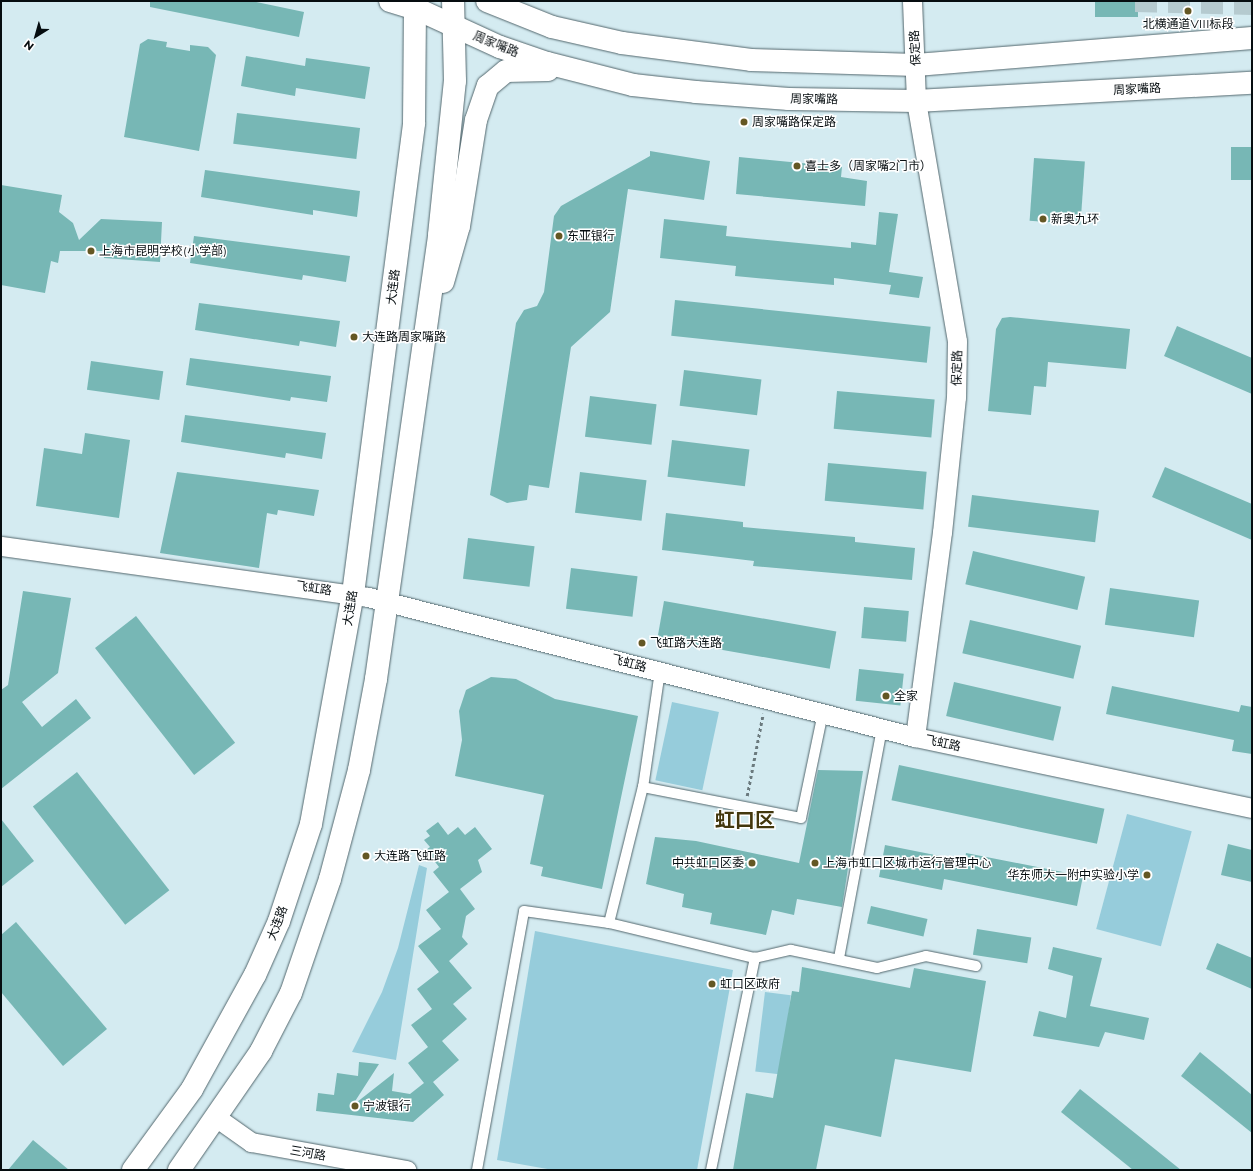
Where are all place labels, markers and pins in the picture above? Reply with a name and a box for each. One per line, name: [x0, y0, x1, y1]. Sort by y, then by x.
marker: 北横通道VIII标段: [1183, 6, 1193, 16]
place label: 北横通道VIII标段: [1142, 17, 1234, 31]
place label: 周家嘴路保定路: [752, 115, 836, 129]
marker: 周家嘴路保定路: [739, 117, 749, 127]
place label: 喜士多（周家嘴2门市）: [805, 159, 932, 173]
marker: 喜士多（周家嘴2门市）: [792, 161, 802, 171]
place label: 新奥九环: [1051, 212, 1099, 226]
marker: 新奥九环: [1038, 214, 1048, 224]
place label: 东亚银行: [567, 229, 615, 243]
marker: 东亚银行: [554, 231, 564, 241]
place label: 上海市昆明学校(小学部): [99, 244, 227, 258]
marker: 上海市昆明学校(小学部): [86, 246, 96, 256]
place label: 大连路周家嘴路: [362, 330, 446, 344]
marker: 大连路周家嘴路: [349, 332, 359, 342]
place label: 飞虹路大连路: [650, 636, 722, 650]
marker: 飞虹路大连路: [637, 638, 647, 648]
place label: 全家: [894, 689, 918, 703]
marker: 全家: [881, 691, 891, 701]
place label: 大连路飞虹路: [374, 849, 446, 863]
marker: 大连路飞虹路: [361, 851, 371, 861]
place label: 中共虹口区委: [672, 856, 744, 870]
place label: 上海市虹口区城市运行管理中心: [823, 856, 991, 870]
marker: 中共虹口区委: [747, 858, 757, 868]
marker: 上海市虹口区城市运行管理中心: [810, 858, 820, 868]
place label: 华东师大一附中实验小学: [1007, 868, 1139, 882]
marker: 华东师大一附中实验小学: [1142, 870, 1152, 880]
place label: 虹口区政府: [720, 977, 780, 991]
marker: 虹口区政府: [707, 979, 717, 989]
place label: 宁波银行: [363, 1099, 411, 1113]
marker: 宁波银行: [350, 1101, 360, 1111]

